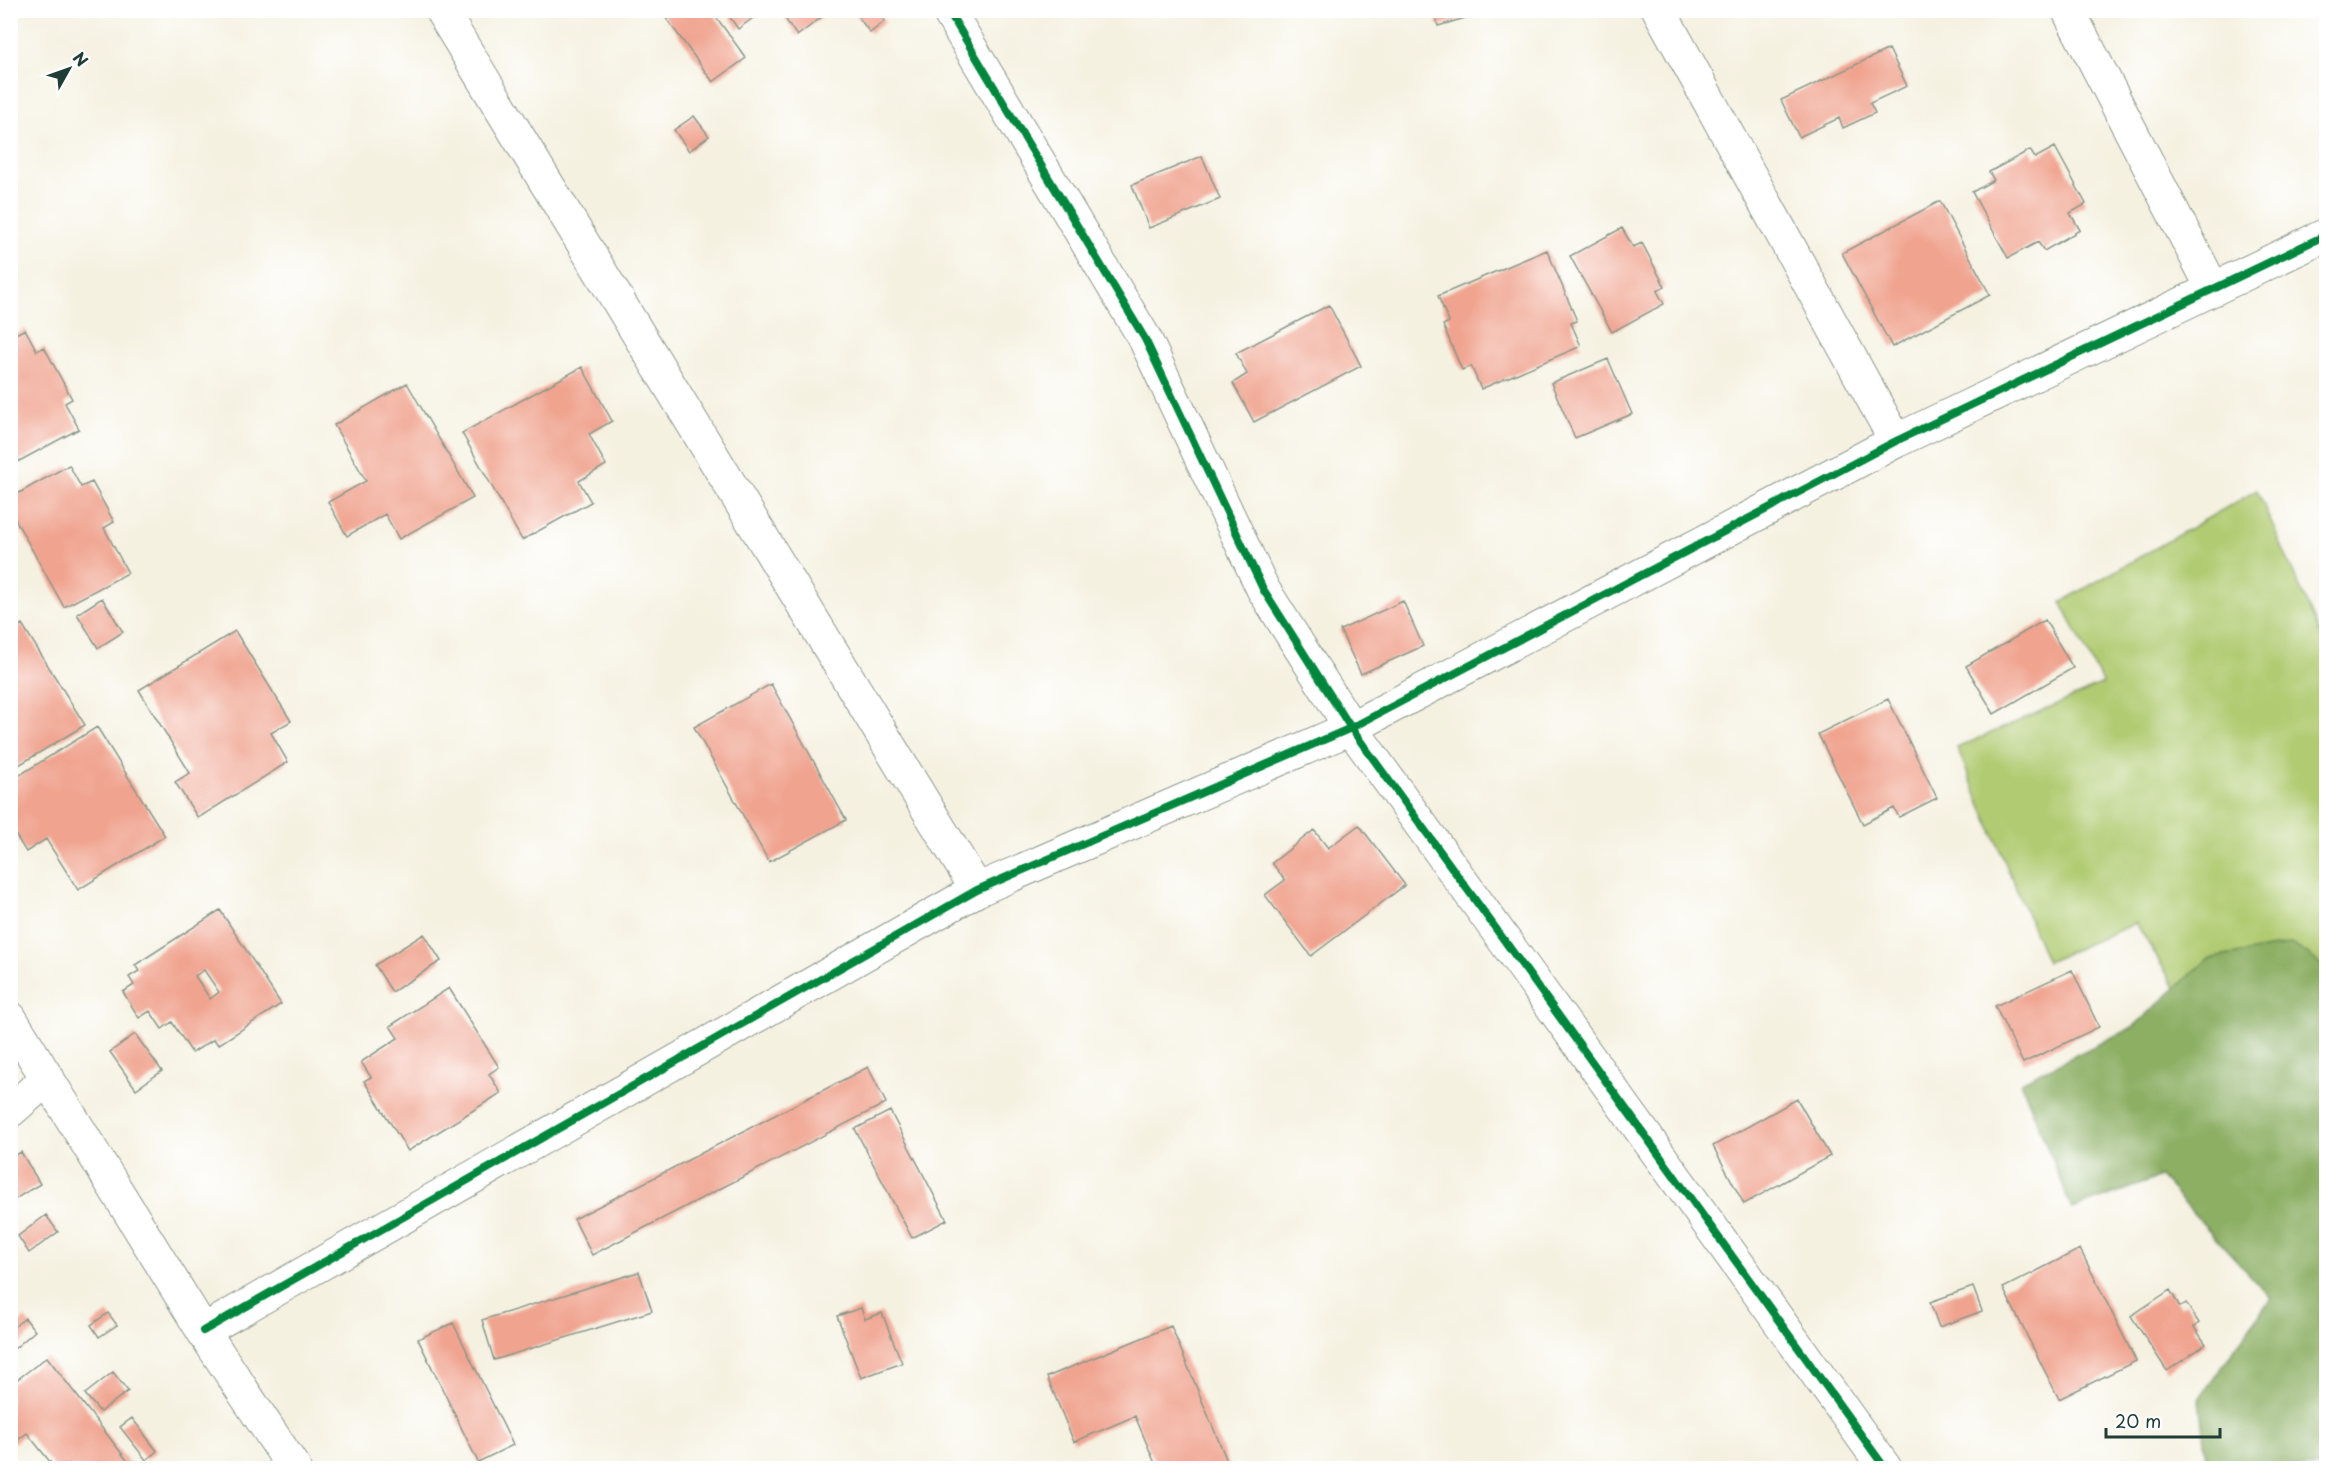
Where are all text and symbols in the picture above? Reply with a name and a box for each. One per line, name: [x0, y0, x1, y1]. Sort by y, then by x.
north arrow: [39, 39, 99, 99]
text: N: [68, 46, 95, 71]
scale bar: [2106, 1401, 2220, 1439]
text: 20 m: [2115, 1407, 2161, 1434]

